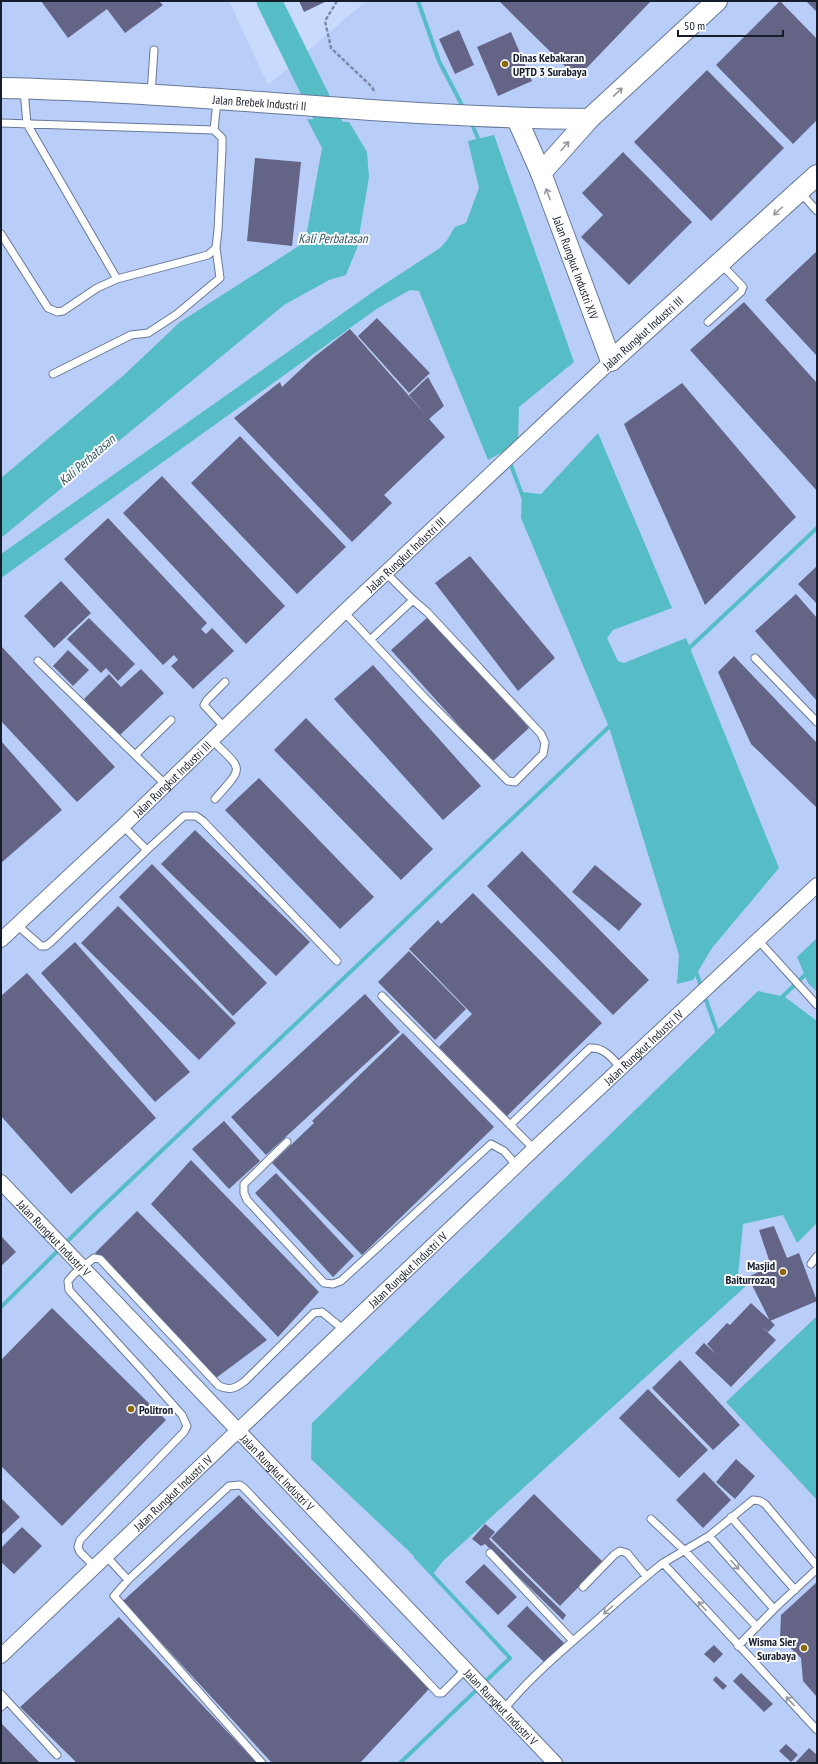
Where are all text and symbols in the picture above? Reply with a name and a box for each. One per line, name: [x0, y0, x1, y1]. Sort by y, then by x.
scale bar: [678, 12, 783, 38]
text: 50 m: [684, 18, 705, 33]
place label: Dinas Kebakaran UPTD 3 Surabaya: [513, 50, 587, 79]
marker: Dinas Kebakaran UPTD 3 Surabaya: [500, 59, 510, 69]
one-way arrow: [613, 88, 623, 97]
street label: Jalan Brebek Industri II: [211, 91, 307, 113]
one-way arrow: [560, 141, 569, 151]
one-way arrow: [544, 188, 552, 200]
one-way arrow: [773, 206, 783, 216]
street label: Jalan Rungkut Industri XIV: [550, 213, 602, 322]
water label: Kali Perbatasan: [298, 230, 369, 247]
street label: Jalan Rungkut Industri III: [599, 293, 686, 374]
water label: Kali Perbatasan: [55, 430, 120, 489]
street label: Jalan Rungkut Industri III: [362, 513, 448, 596]
street label: Jalan Rungkut Industri III: [129, 737, 214, 821]
street label: Jalan Rungkut Industri IV: [600, 1006, 686, 1088]
street label: Jalan Rungkut Industri V: [14, 1196, 94, 1279]
street label: Jalan Rungkut Industri IV: [364, 1228, 450, 1311]
place label: Masjid Baiturrozaq: [725, 1258, 775, 1287]
marker: Masjid Baiturrozaq: [778, 1267, 788, 1277]
place label: Politron: [139, 1402, 173, 1417]
marker: Politron: [126, 1404, 136, 1414]
street label: Jalan Rungkut Industri V: [237, 1430, 318, 1514]
street label: Jalan Rungkut Industri IV: [130, 1451, 216, 1534]
one-way arrow: [730, 1560, 739, 1570]
one-way arrow: [697, 1601, 707, 1611]
one-way arrow: [603, 1605, 613, 1615]
place label: Wisma Sier Surabaya: [748, 1634, 796, 1663]
marker: Wisma Sier Surabaya: [799, 1643, 809, 1653]
street label: Jalan Rungkut Industri V: [461, 1665, 542, 1748]
one-way arrow: [785, 1696, 795, 1706]

